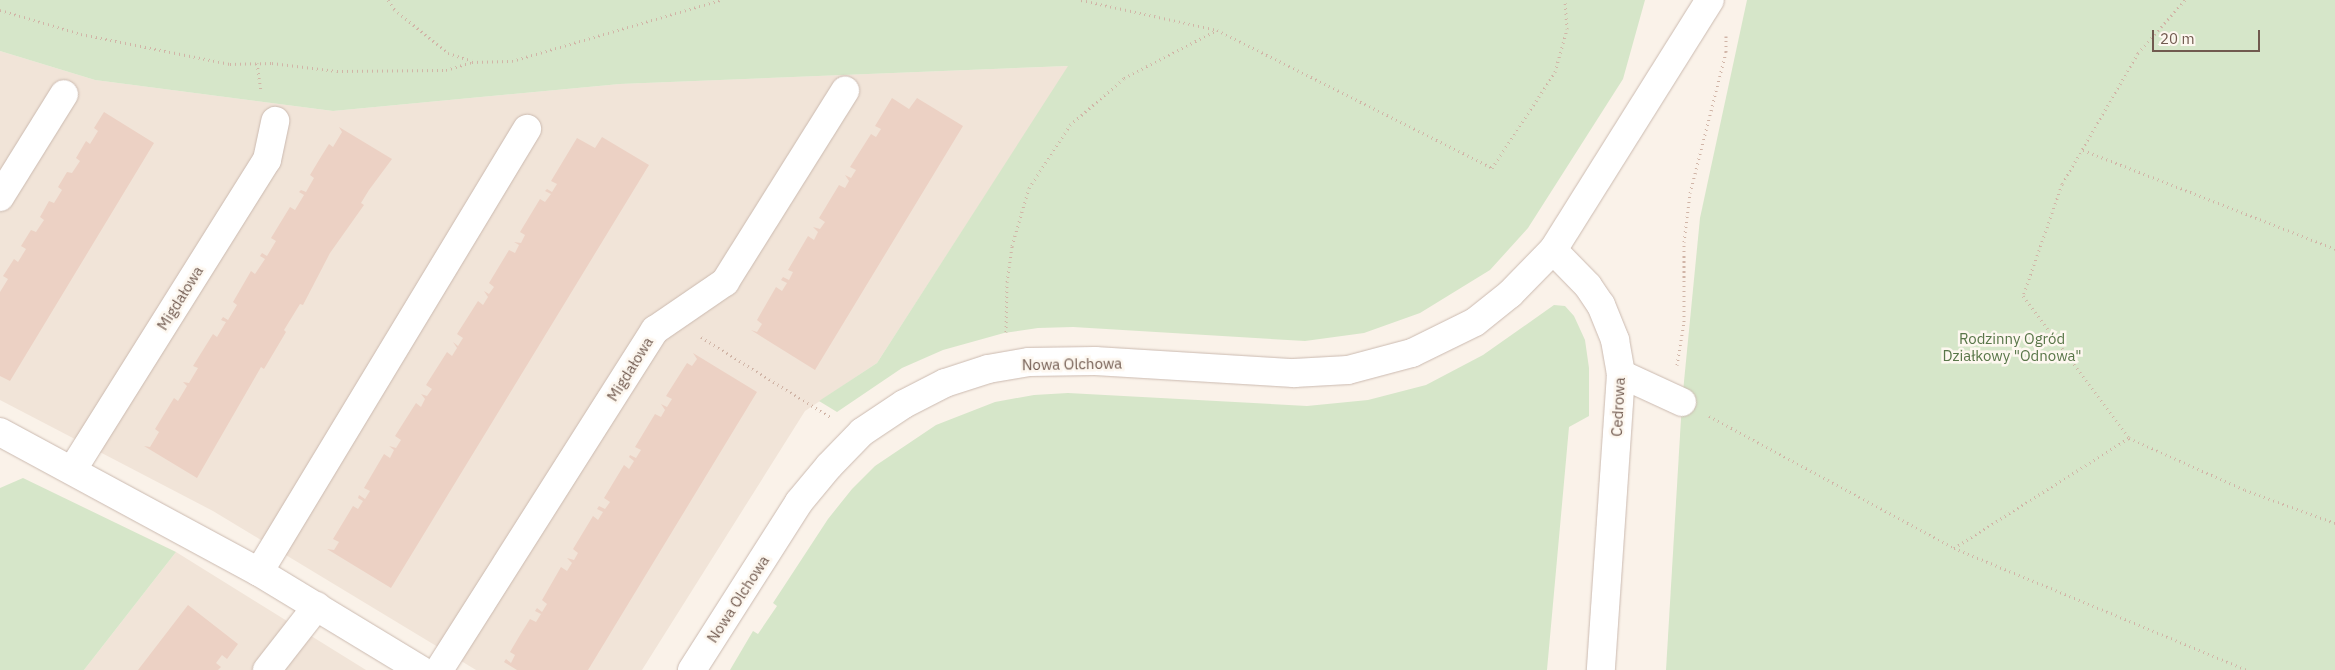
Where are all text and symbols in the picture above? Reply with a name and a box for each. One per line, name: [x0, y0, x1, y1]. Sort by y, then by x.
scale bar: [2155, 20, 2262, 52]
text: 20 m: [2160, 29, 2195, 48]
street label: Migdałowa: [153, 263, 207, 333]
park label: Rodzinny Ogród Działkowy "Odnowa": [1942, 329, 2082, 364]
street label: Migdałowa: [603, 334, 657, 404]
street label: Nowa Olchowa: [1022, 354, 1122, 374]
street label: Cedrowa: [1607, 377, 1629, 437]
street label: Nowa Olchowa: [703, 552, 773, 646]

